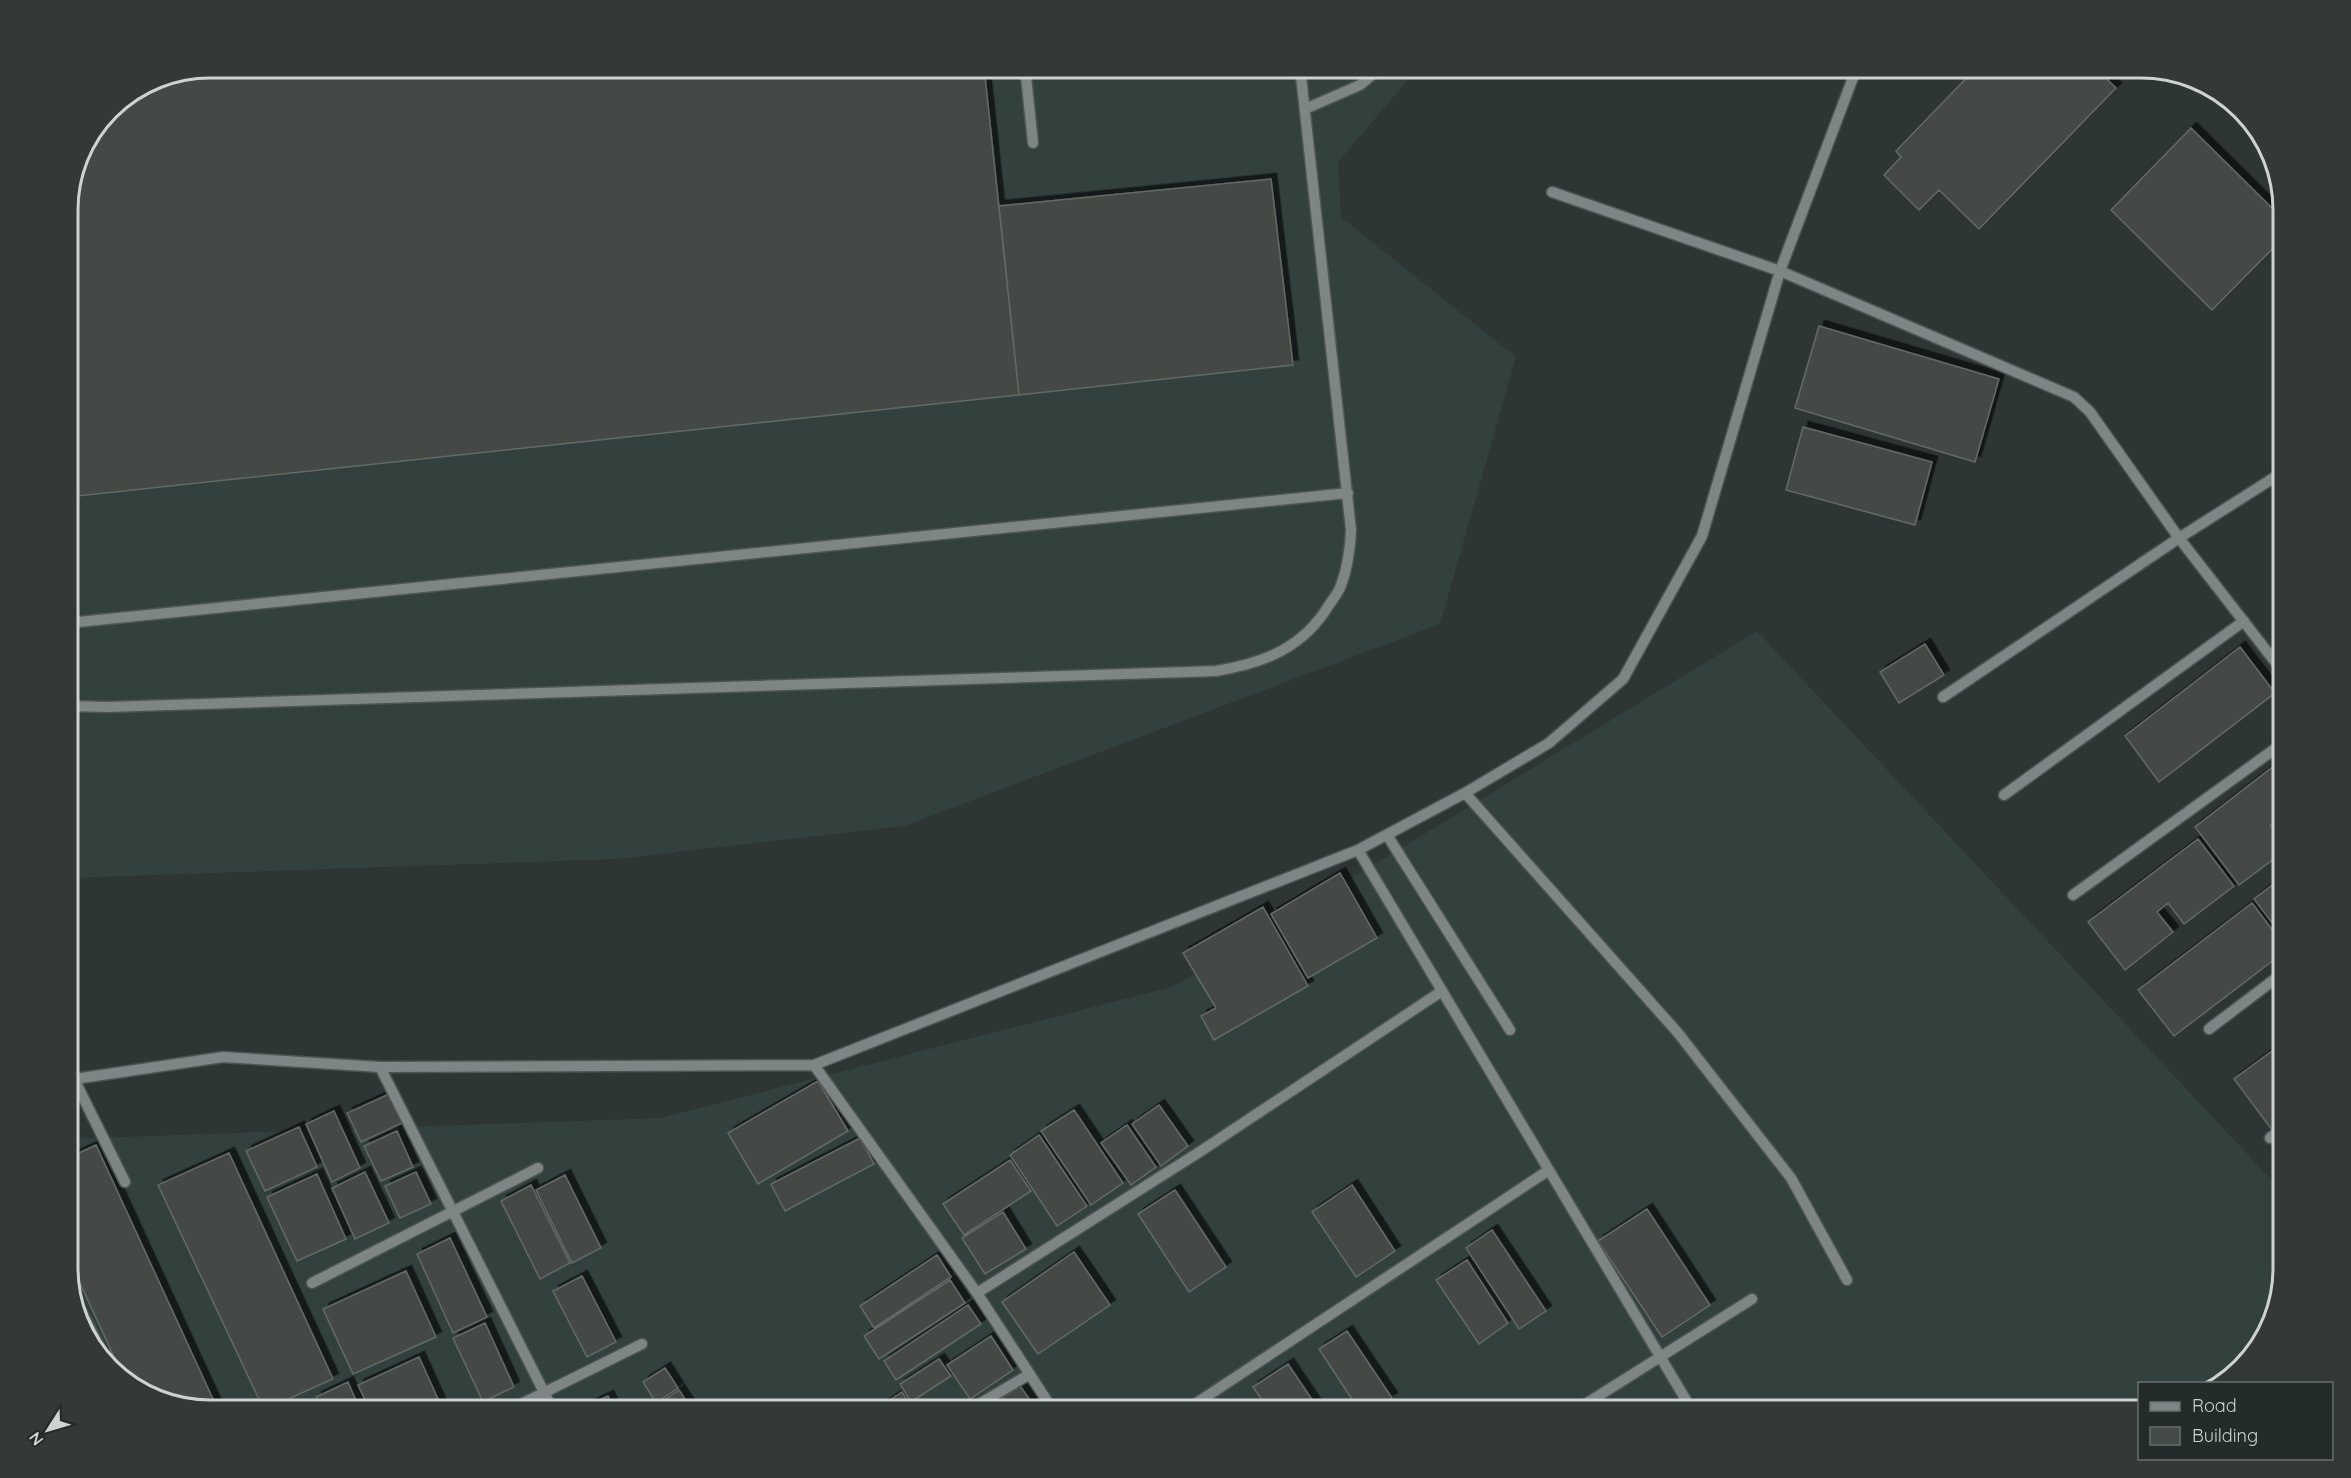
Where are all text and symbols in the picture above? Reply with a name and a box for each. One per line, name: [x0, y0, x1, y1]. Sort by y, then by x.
legend: [2138, 1382, 2333, 1460]
text: Road: [2192, 1394, 2237, 1417]
north arrow: [18, 1400, 78, 1460]
text: Building: [2192, 1424, 2258, 1447]
text: N: [24, 1428, 48, 1450]

